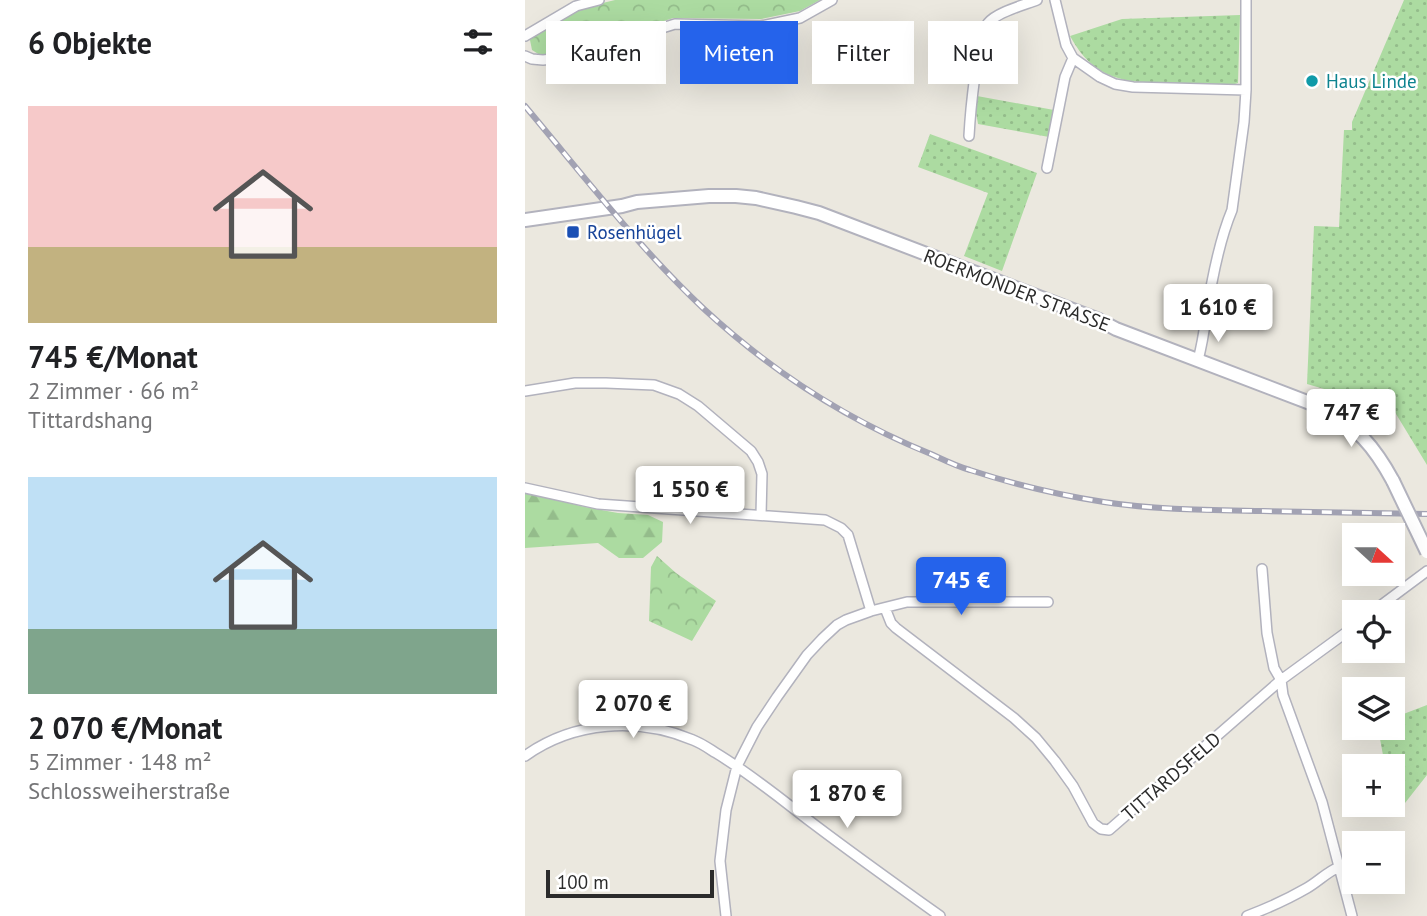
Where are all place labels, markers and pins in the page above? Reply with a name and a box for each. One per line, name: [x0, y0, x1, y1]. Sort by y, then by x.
place label: Haus Linde: [1326, 69, 1417, 93]
marker: Haus Linde: [1304, 73, 1320, 89]
place label: Rosenhügel: [587, 220, 682, 244]
marker: Rosenhügel: [565, 224, 581, 240]
pin: 1 610 €: [1153, 284, 1283, 344]
pin: 747 €: [1302, 390, 1400, 449]
pin: 1 550 €: [625, 466, 755, 526]
pin: 745 €: [912, 558, 1010, 617]
pin: 2 070 €: [568, 680, 698, 740]
pin: 1 870 €: [782, 770, 912, 830]

